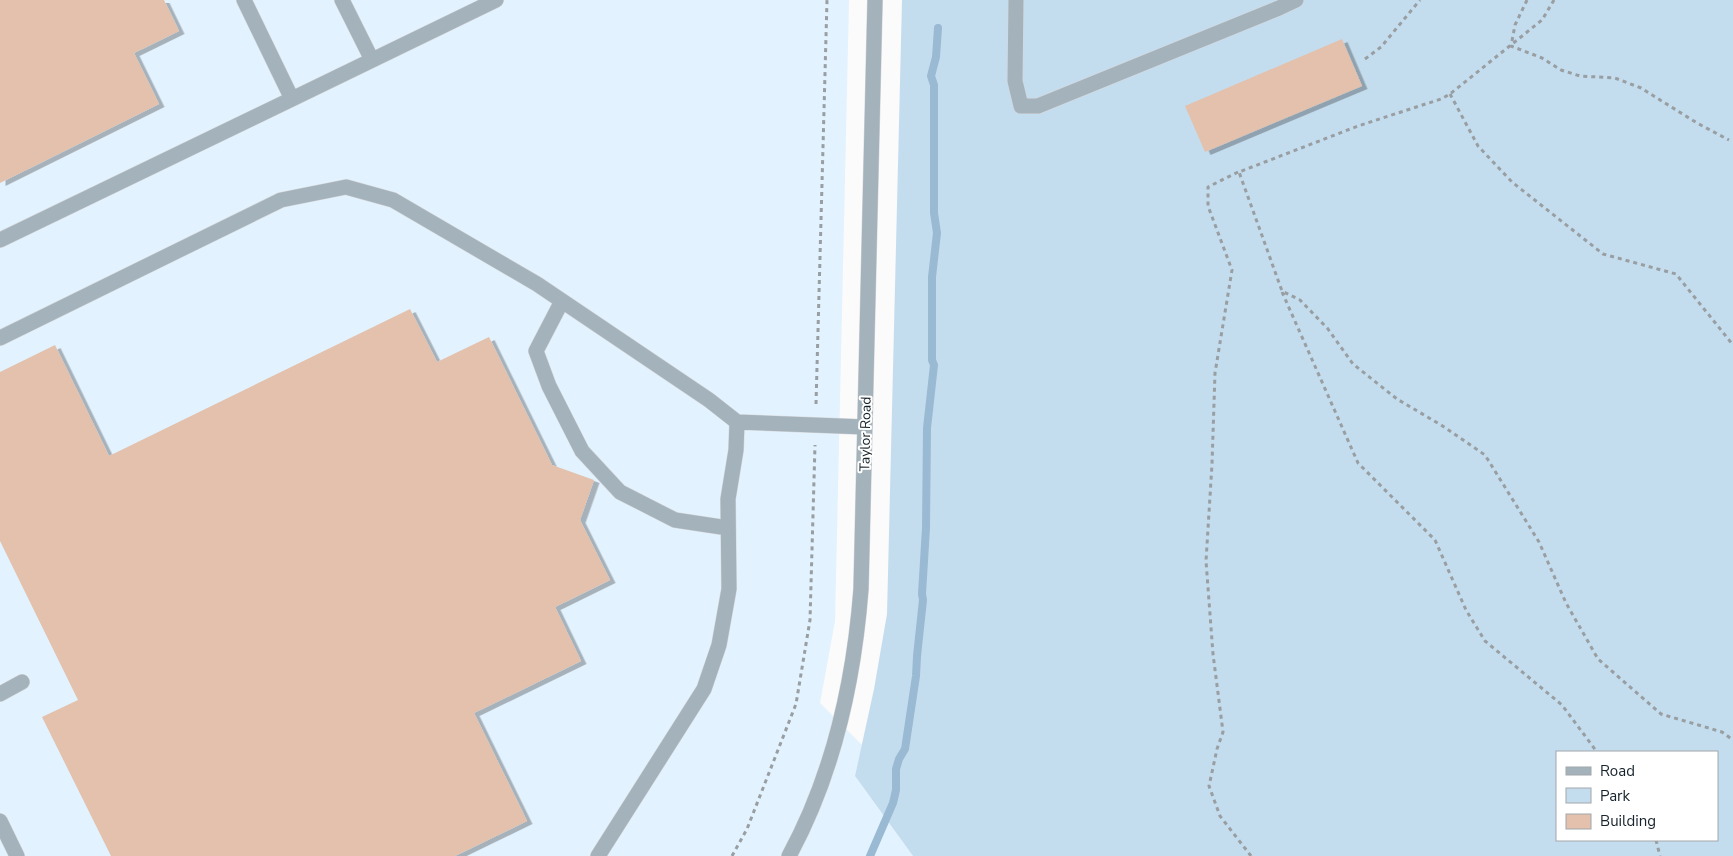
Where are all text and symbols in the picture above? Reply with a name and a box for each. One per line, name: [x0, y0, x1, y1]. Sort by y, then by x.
street label: Taylor Road: [855, 396, 876, 472]
legend: [1556, 751, 1718, 841]
text: Road: [1600, 761, 1635, 781]
text: Park: [1600, 786, 1630, 806]
text: Building: [1600, 811, 1656, 831]

